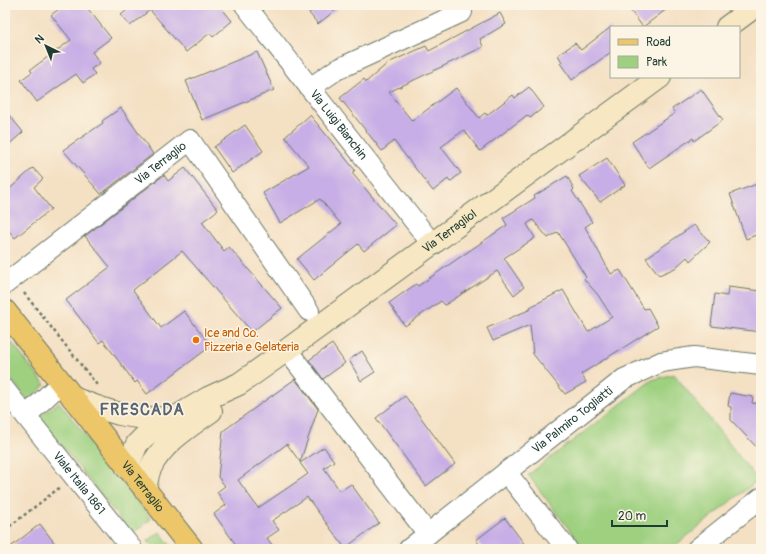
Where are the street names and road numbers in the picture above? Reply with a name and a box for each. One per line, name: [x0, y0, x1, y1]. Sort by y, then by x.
street label: Via Luigi Bianchin: [306, 87, 371, 163]
street label: Via Terraglio: [132, 138, 190, 188]
street label: Via Terragliol: [419, 207, 480, 256]
street label: Via Palmiro Togliatti: [529, 384, 616, 457]
street label: Viale Italia 1861: [49, 449, 108, 518]
street label: Via Terraglio: [118, 458, 167, 516]

